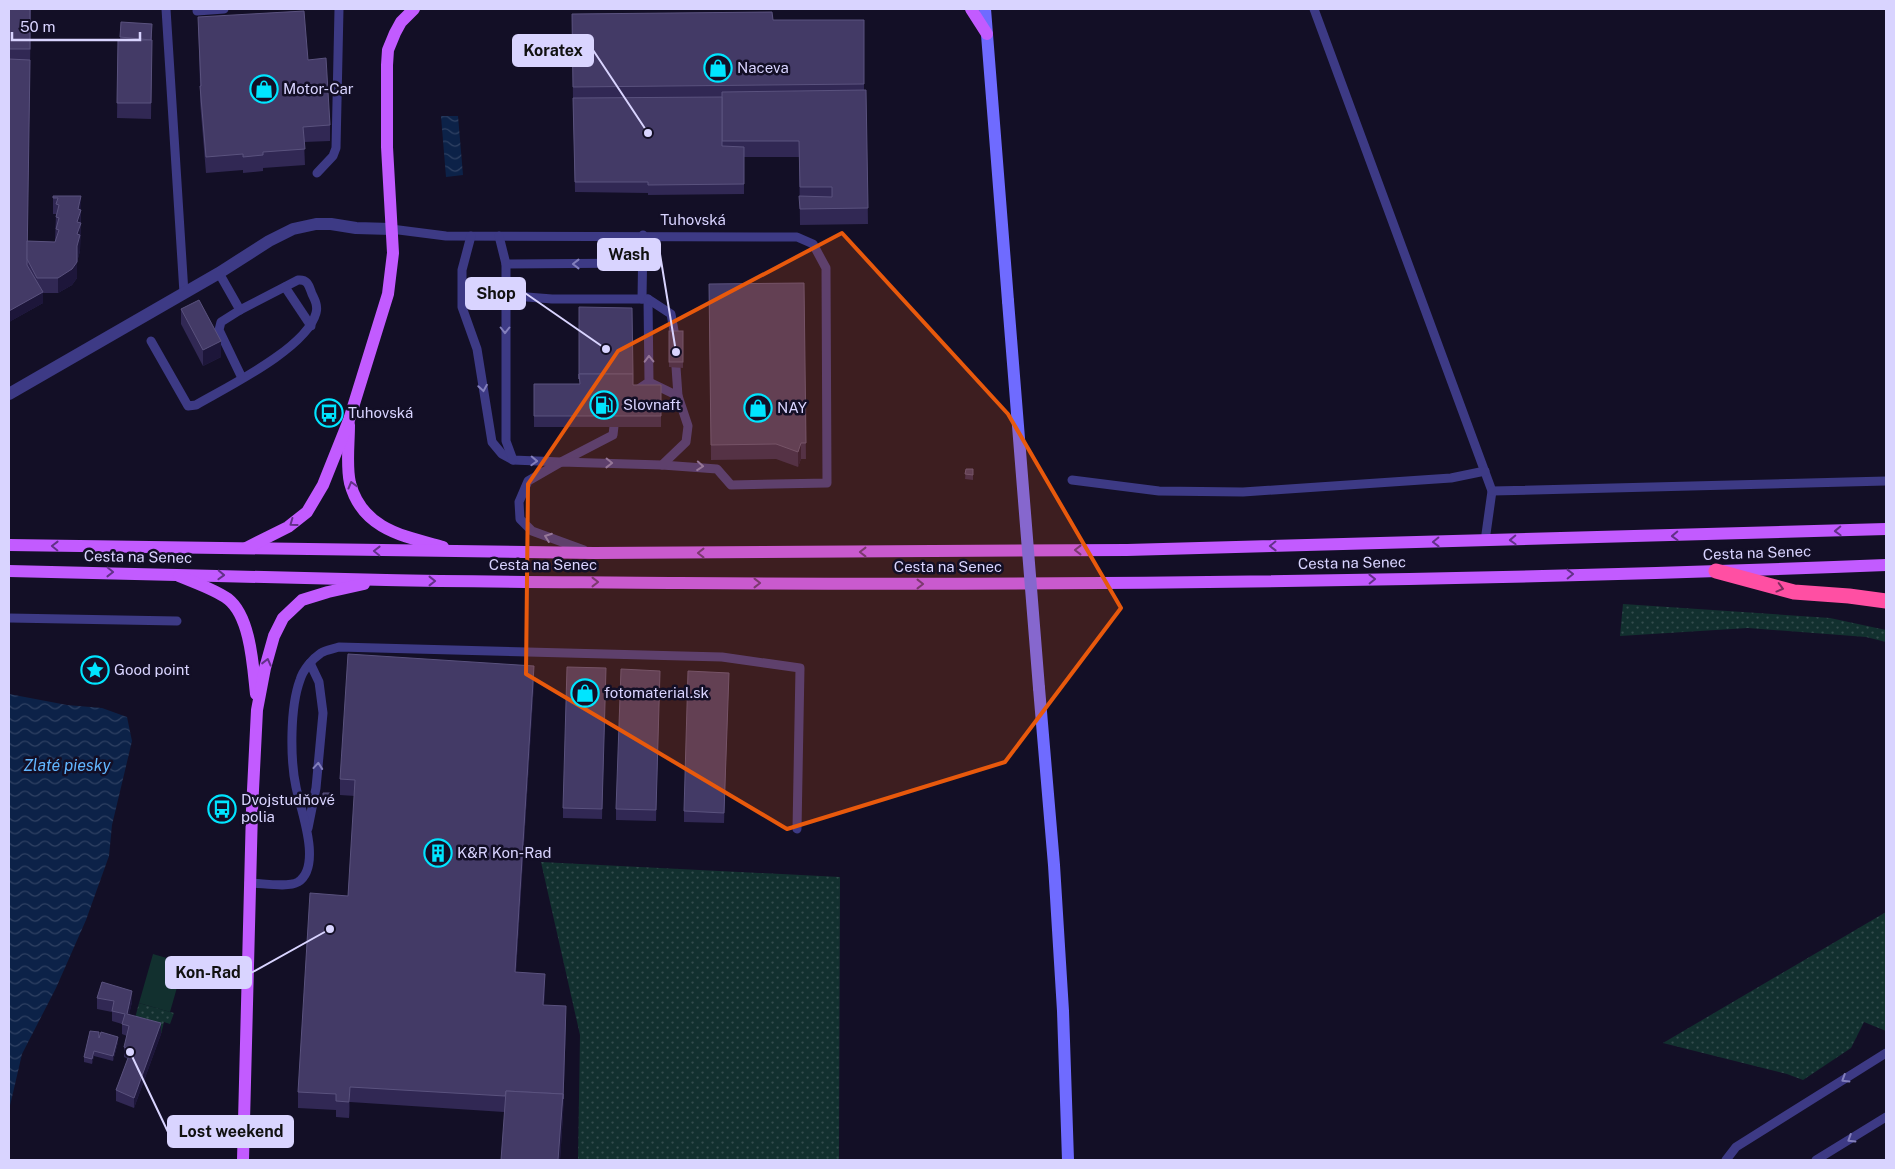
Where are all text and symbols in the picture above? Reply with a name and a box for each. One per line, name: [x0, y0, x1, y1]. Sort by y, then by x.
scale bar: [12, 10, 140, 42]
text: 50 m: [20, 18, 55, 35]
callout: Koratex: [513, 35, 593, 66]
text: Koratex: [523, 41, 583, 60]
shop icon: Naceva: [703, 53, 733, 83]
place label: Naceva: [737, 59, 789, 76]
shop icon: Motor-Car: [249, 74, 279, 104]
place label: Motor-Car: [283, 80, 354, 97]
street label: Tuhovská: [660, 211, 726, 228]
callout: Wash: [598, 239, 660, 270]
text: Wash: [608, 245, 650, 264]
one-way arrow: [572, 259, 580, 269]
callout: Shop: [466, 278, 525, 309]
text: Shop: [476, 284, 516, 303]
one-way arrow: [500, 326, 510, 334]
one-way arrow: [644, 355, 654, 362]
one-way arrow: [478, 384, 488, 392]
fuel station icon: Slovnaft: [589, 390, 619, 420]
shop icon: NAY: [743, 393, 773, 423]
place label: Slovnaft: [623, 396, 681, 413]
bus stop icon: Tuhovská: [314, 398, 344, 428]
place label: NAY: [777, 399, 807, 416]
place label: Tuhovská: [348, 404, 413, 421]
one-way arrow: [530, 456, 538, 466]
one-way arrow: [606, 458, 614, 469]
one-way arrow: [697, 461, 705, 472]
one-way arrow: [347, 481, 358, 490]
one-way arrow: [289, 517, 299, 526]
one-way arrow: [1833, 526, 1841, 536]
one-way arrow: [1671, 531, 1678, 541]
one-way arrow: [544, 533, 553, 543]
one-way arrow: [1508, 535, 1516, 546]
one-way arrow: [1432, 537, 1440, 548]
one-way arrow: [51, 541, 59, 551]
one-way arrow: [1269, 541, 1277, 551]
street label: Cesta na Senec: [1703, 542, 1811, 563]
one-way arrow: [1074, 545, 1082, 555]
one-way arrow: [373, 546, 381, 556]
street label: Cesta na Senec: [84, 547, 192, 566]
one-way arrow: [859, 547, 866, 557]
one-way arrow: [696, 548, 704, 558]
street label: Cesta na Senec: [1298, 553, 1406, 572]
street label: Cesta na Senec: [489, 556, 597, 573]
street label: Cesta na Senec: [894, 558, 1002, 575]
one-way arrow: [106, 567, 114, 577]
one-way arrow: [217, 569, 225, 580]
one-way arrow: [1566, 569, 1574, 580]
one-way arrow: [1369, 574, 1377, 584]
one-way arrow: [429, 576, 437, 586]
one-way arrow: [592, 577, 599, 587]
one-way arrow: [754, 578, 762, 588]
one-way arrow: [916, 579, 924, 589]
one-way arrow: [1775, 582, 1784, 593]
place icon: Good point: [80, 655, 110, 685]
one-way arrow: [261, 657, 272, 666]
place label: Good point: [114, 661, 190, 678]
shop icon: fotomaterial.sk: [570, 678, 600, 708]
place label: fotomaterial.sk: [604, 684, 709, 701]
water label: Zlaté piesky: [23, 756, 112, 775]
one-way arrow: [312, 761, 323, 769]
place label: Dvojstudňové polia: [241, 791, 335, 825]
bus stop icon: Dvojstudňové polia: [207, 794, 237, 824]
building icon: K&R Kon-Rad: [423, 838, 453, 868]
place label: K&R Kon-Rad: [457, 844, 552, 861]
callout: Kon-Rad: [166, 957, 251, 988]
text: Kon-Rad: [175, 963, 241, 982]
one-way arrow: [1841, 1073, 1850, 1083]
callout: Lost weekend: [168, 1116, 293, 1147]
text: Lost weekend: [179, 1122, 284, 1141]
one-way arrow: [1848, 1132, 1857, 1142]

